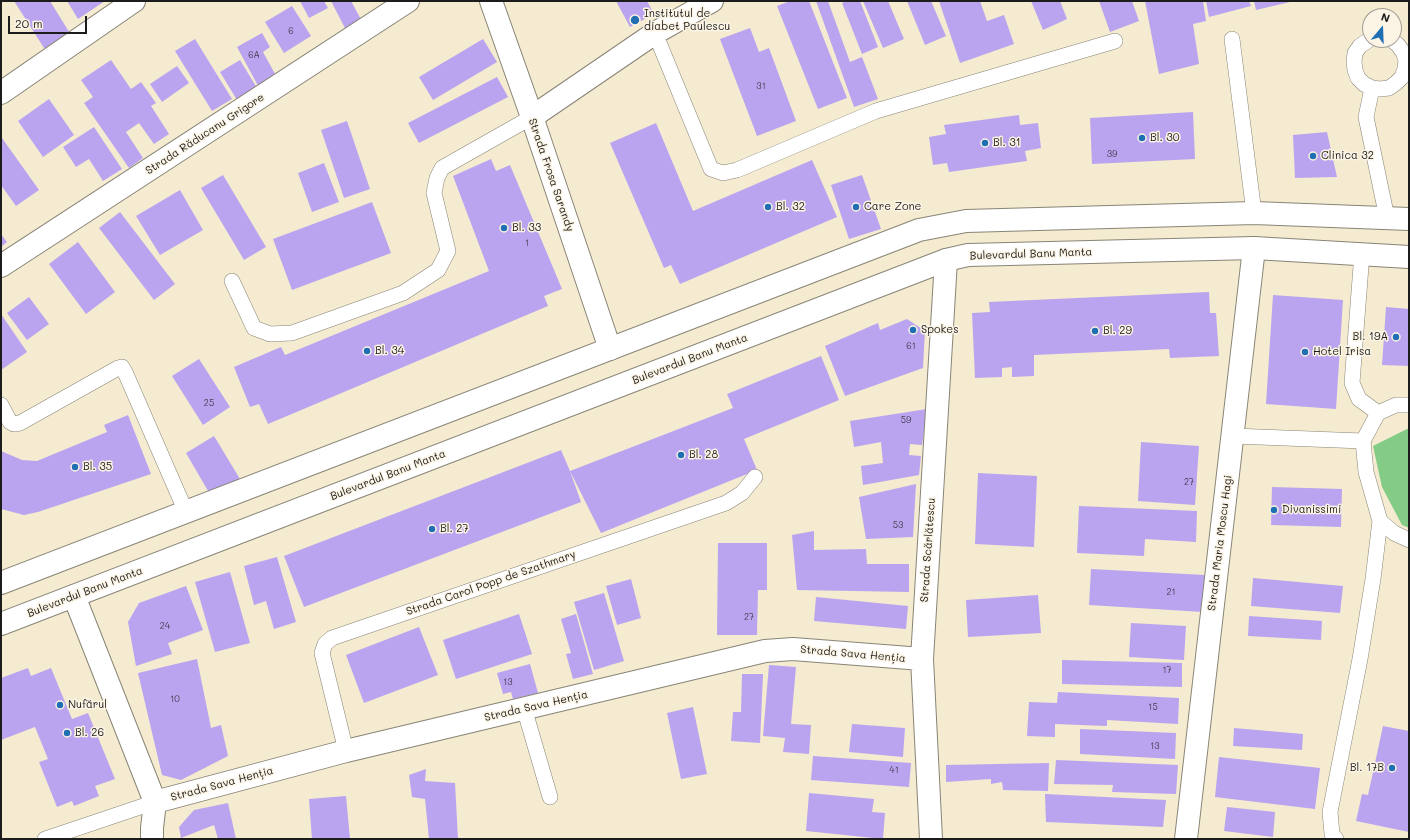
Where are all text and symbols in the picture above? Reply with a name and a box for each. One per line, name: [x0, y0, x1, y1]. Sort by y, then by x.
place label: Institutul de diabet Paulescu: [644, 7, 730, 33]
scale bar: [10, 8, 89, 34]
north arrow: [1362, 8, 1402, 48]
text: N: [1379, 9, 1392, 26]
marker: Institutul de diabet Paulescu: [629, 14, 641, 26]
text: 20 m: [15, 15, 43, 31]
house number: 6: [288, 26, 294, 36]
house number: 6A: [248, 50, 260, 60]
house number: 31: [756, 81, 766, 91]
street label: Strada Răducanu Grigore: [143, 91, 267, 177]
street label: Strada Frosa Sarandy: [525, 117, 577, 233]
place label: Bl. 30: [1150, 131, 1180, 145]
marker: Bl. 30: [1137, 133, 1147, 143]
place label: Bl. 31: [993, 136, 1021, 150]
marker: Bl. 31: [980, 138, 990, 148]
house number: 39: [1107, 149, 1117, 159]
place label: Clinica 32: [1321, 149, 1374, 163]
marker: Clinica 32: [1308, 151, 1318, 161]
place label: Bl. 32: [776, 200, 805, 214]
place label: Care Zone: [864, 200, 921, 214]
marker: Bl. 32: [763, 202, 773, 212]
marker: Care Zone: [851, 202, 861, 212]
place label: Bl. 33: [512, 221, 541, 235]
marker: Bl. 33: [499, 223, 509, 233]
house number: 1: [525, 238, 529, 248]
street label: Bulevardul Banu Manta: [970, 245, 1092, 263]
place label: Spokes: [921, 323, 958, 337]
place label: Bl. 29: [1103, 324, 1132, 338]
marker: Spokes: [908, 325, 918, 335]
marker: Bl. 29: [1090, 326, 1100, 336]
place label: Bl. 19A: [1353, 330, 1388, 344]
street label: Bulevardul Banu Manta: [630, 331, 750, 387]
marker: Bl. 19A: [1391, 332, 1401, 342]
house number: 61: [906, 341, 916, 351]
place label: Bl. 34: [375, 344, 404, 358]
place label: Hotel Irisa: [1313, 345, 1371, 359]
marker: Bl. 34: [362, 346, 372, 356]
marker: Hotel Irisa: [1300, 347, 1310, 357]
house number: 25: [204, 398, 214, 408]
house number: 59: [901, 415, 911, 425]
street label: Bulevardul Banu Manta: [328, 447, 448, 503]
place label: Bl. 28: [689, 448, 718, 462]
marker: Bl. 28: [676, 450, 686, 460]
place label: Bl. 35: [83, 460, 112, 474]
marker: Bl. 35: [70, 462, 80, 472]
street label: Strada Maria Moscu Hagi: [1205, 474, 1235, 612]
house number: 27: [1184, 477, 1194, 487]
street label: Strada Scărlătescu: [918, 497, 938, 603]
place label: Divanissimi: [1282, 503, 1341, 517]
marker: Divanissimi: [1269, 505, 1279, 515]
house number: 53: [893, 520, 903, 530]
place label: Bl. 27: [440, 522, 469, 536]
marker: Bl. 27: [427, 524, 437, 534]
street label: Strada Carol Popp de Szathmary: [404, 548, 578, 618]
street label: Bulevardul Banu Manta: [25, 564, 145, 620]
house number: 21: [1166, 587, 1176, 597]
house number: 27: [744, 612, 754, 622]
house number: 24: [160, 621, 170, 631]
street label: Strada Sava Henția: [800, 643, 906, 665]
house number: 17: [1162, 665, 1172, 675]
house number: 13: [503, 677, 513, 687]
street label: Strada Sava Henția: [483, 688, 589, 724]
house number: 10: [170, 694, 180, 704]
place label: Nufărul: [68, 698, 107, 712]
marker: Nufărul: [55, 700, 65, 710]
house number: 15: [1148, 702, 1158, 712]
place label: Bl. 26: [75, 726, 104, 740]
marker: Bl. 26: [62, 728, 72, 738]
house number: 13: [1150, 741, 1160, 751]
place label: Bl. 17B: [1350, 761, 1384, 775]
marker: Bl. 17B: [1387, 763, 1397, 773]
street label: Strada Sava Henția: [169, 764, 275, 804]
house number: 41: [889, 765, 899, 775]

